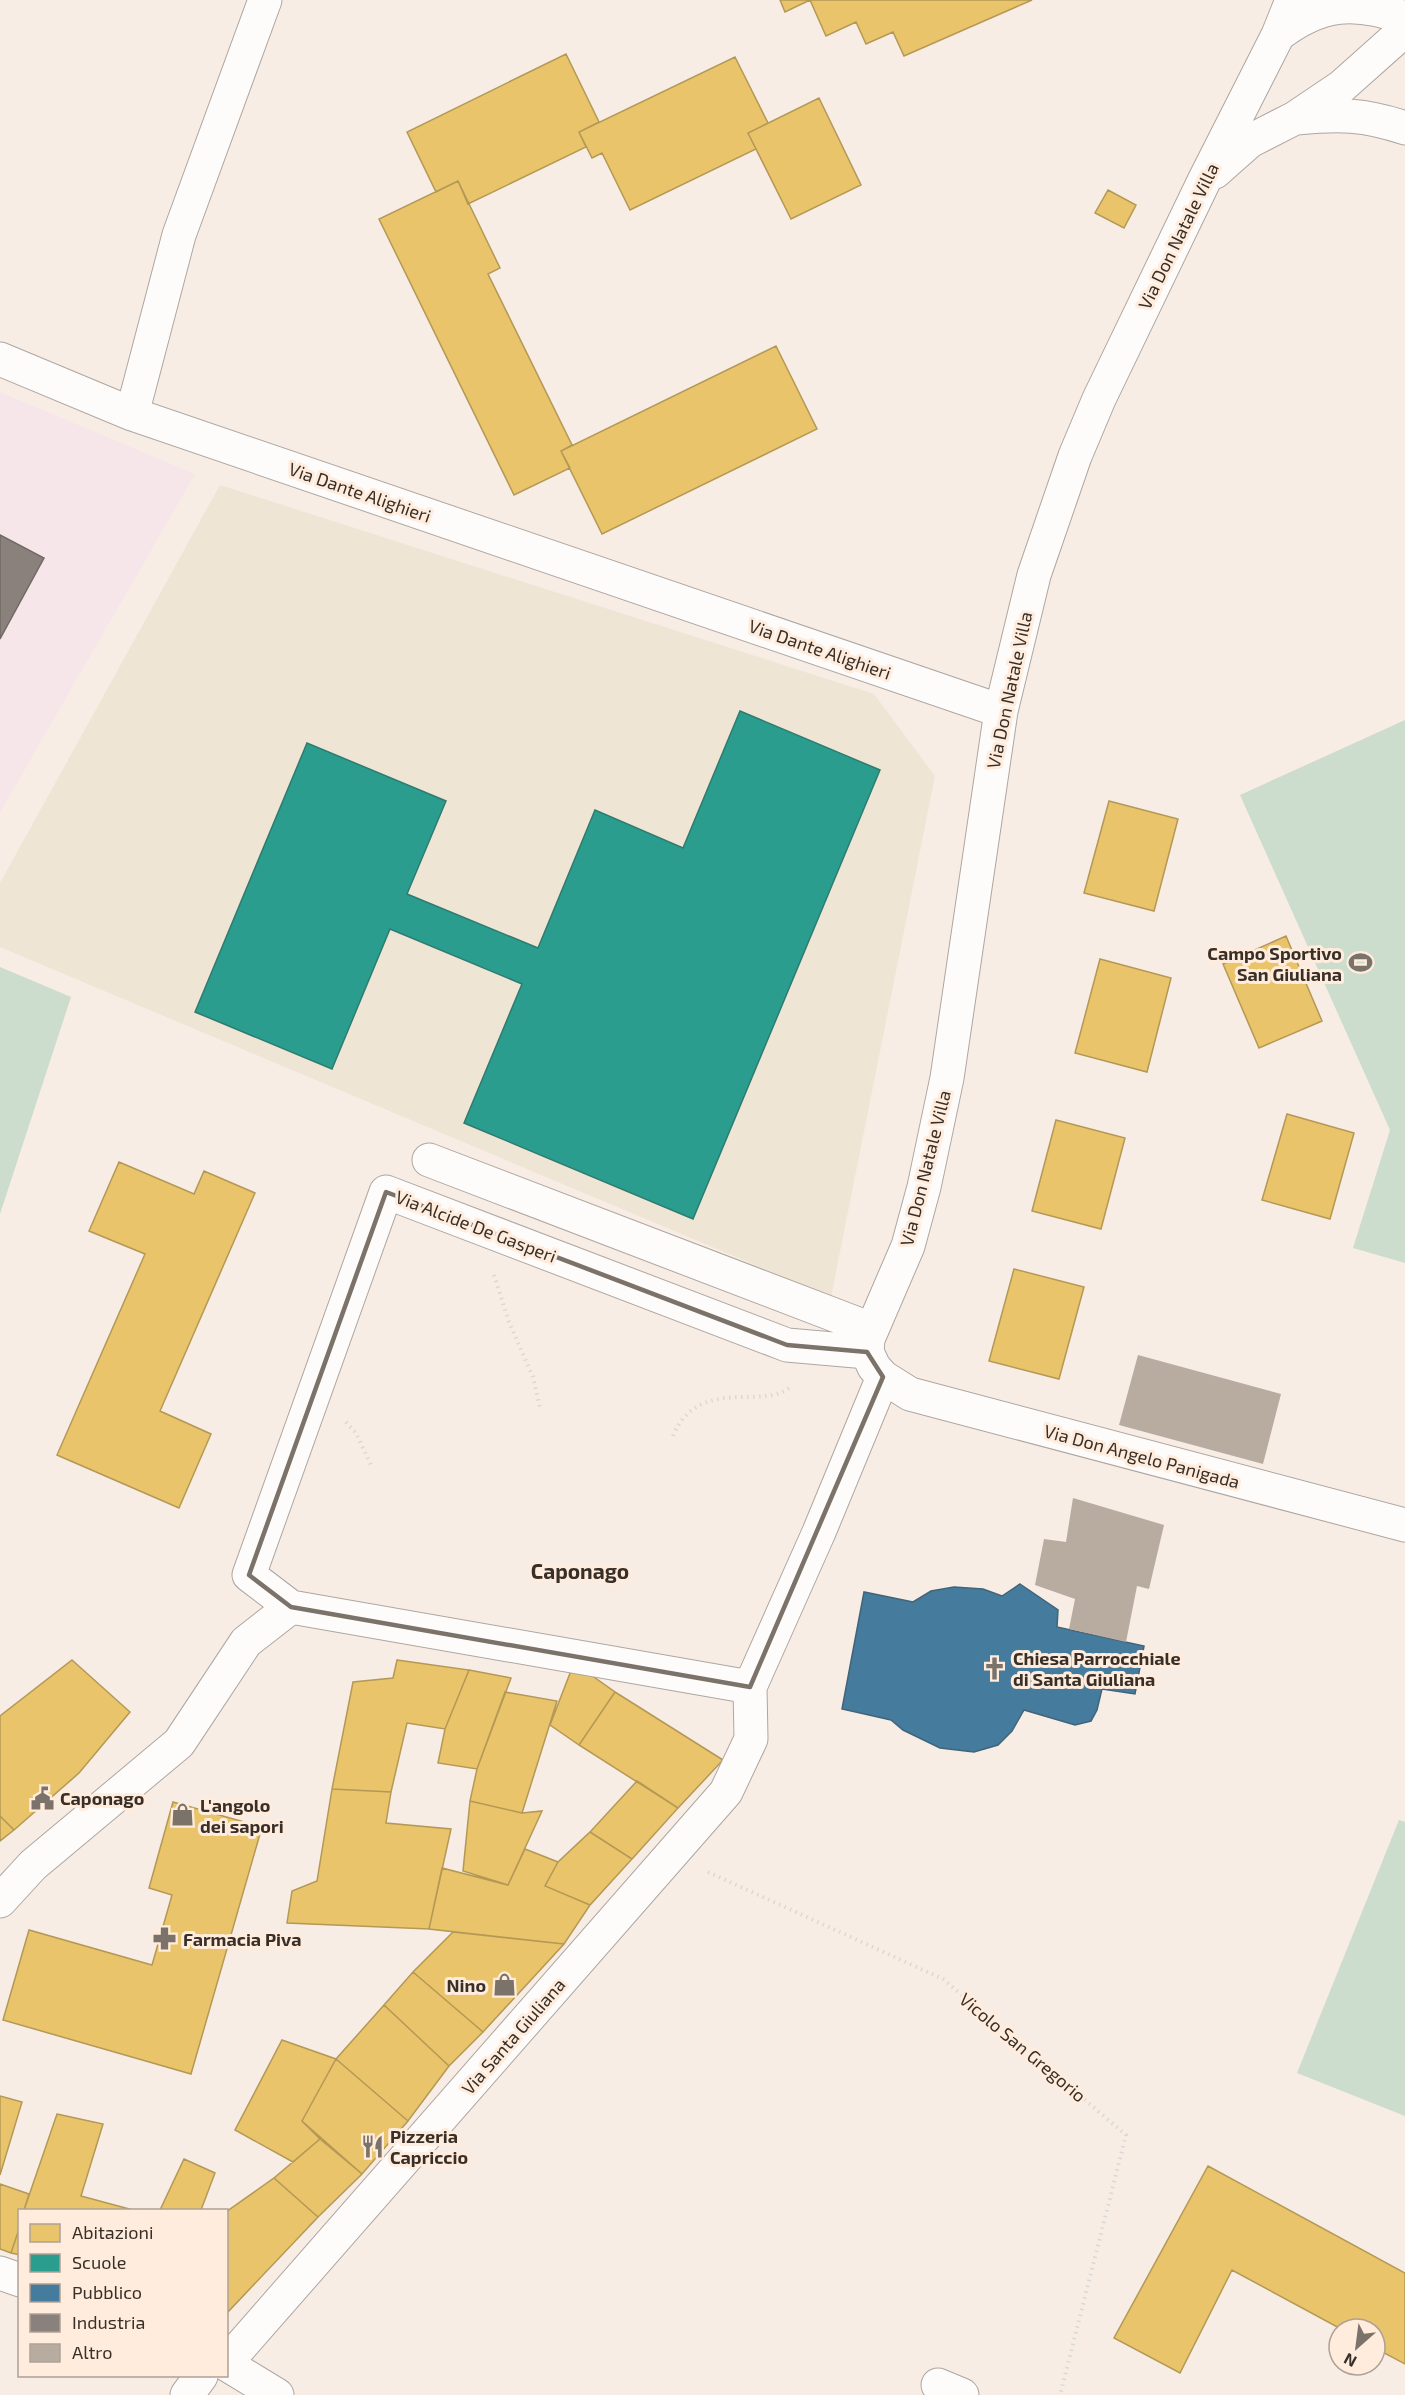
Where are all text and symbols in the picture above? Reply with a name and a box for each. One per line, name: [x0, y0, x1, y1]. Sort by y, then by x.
street label: Via Don Natale Villa: [1133, 159, 1223, 313]
street label: Via Dante Alighieri: [286, 457, 434, 527]
street label: Via Don Natale Villa: [982, 610, 1036, 770]
street label: Via Dante Alighieri: [746, 614, 894, 684]
place label: Campo Sportivo San Giuliana: [1207, 942, 1342, 985]
sports icon: Campo Sportivo San Giuliana: [1347, 950, 1373, 976]
street label: Via Don Natale Villa: [895, 1088, 955, 1248]
street label: Via Alcide De Gasperi: [392, 1185, 560, 1267]
street label: Via Don Angelo Panigada: [1042, 1419, 1242, 1493]
district label: Caponago: [531, 1558, 629, 1583]
place label: Chiesa Parrocchiale di Santa Giuliana: [1013, 1647, 1181, 1690]
church icon: Chiesa Parrocchiale di Santa Giuliana: [982, 1655, 1008, 1681]
public building icon: Caponago: [29, 1785, 55, 1811]
place label: Caponago: [60, 1787, 144, 1809]
place label: L'angolo dei sapori: [200, 1794, 284, 1837]
shop icon: L'angolo dei sapori: [169, 1802, 195, 1828]
pharmacy icon: Farmacia Piva: [152, 1926, 178, 1952]
place label: Farmacia Piva: [183, 1928, 301, 1950]
shop icon: Nino: [491, 1972, 517, 1998]
street label: Via Santa Giuliana: [457, 1973, 569, 2099]
place label: Nino: [447, 1974, 486, 1996]
street label: Vicolo San Gregorio: [955, 1988, 1091, 2106]
place label: Pizzeria Capriccio: [390, 2125, 468, 2168]
restaurant icon: Pizzeria Capriccio: [359, 2133, 385, 2159]
legend: [18, 2209, 228, 2377]
text: Abitazioni: [72, 2221, 153, 2243]
text: Scuole: [72, 2251, 126, 2273]
text: Pubblico: [72, 2281, 142, 2303]
text: Industria: [72, 2311, 145, 2333]
north arrow: [1327, 2317, 1387, 2377]
text: Altro: [72, 2341, 112, 2363]
text: N: [1340, 2350, 1359, 2372]

